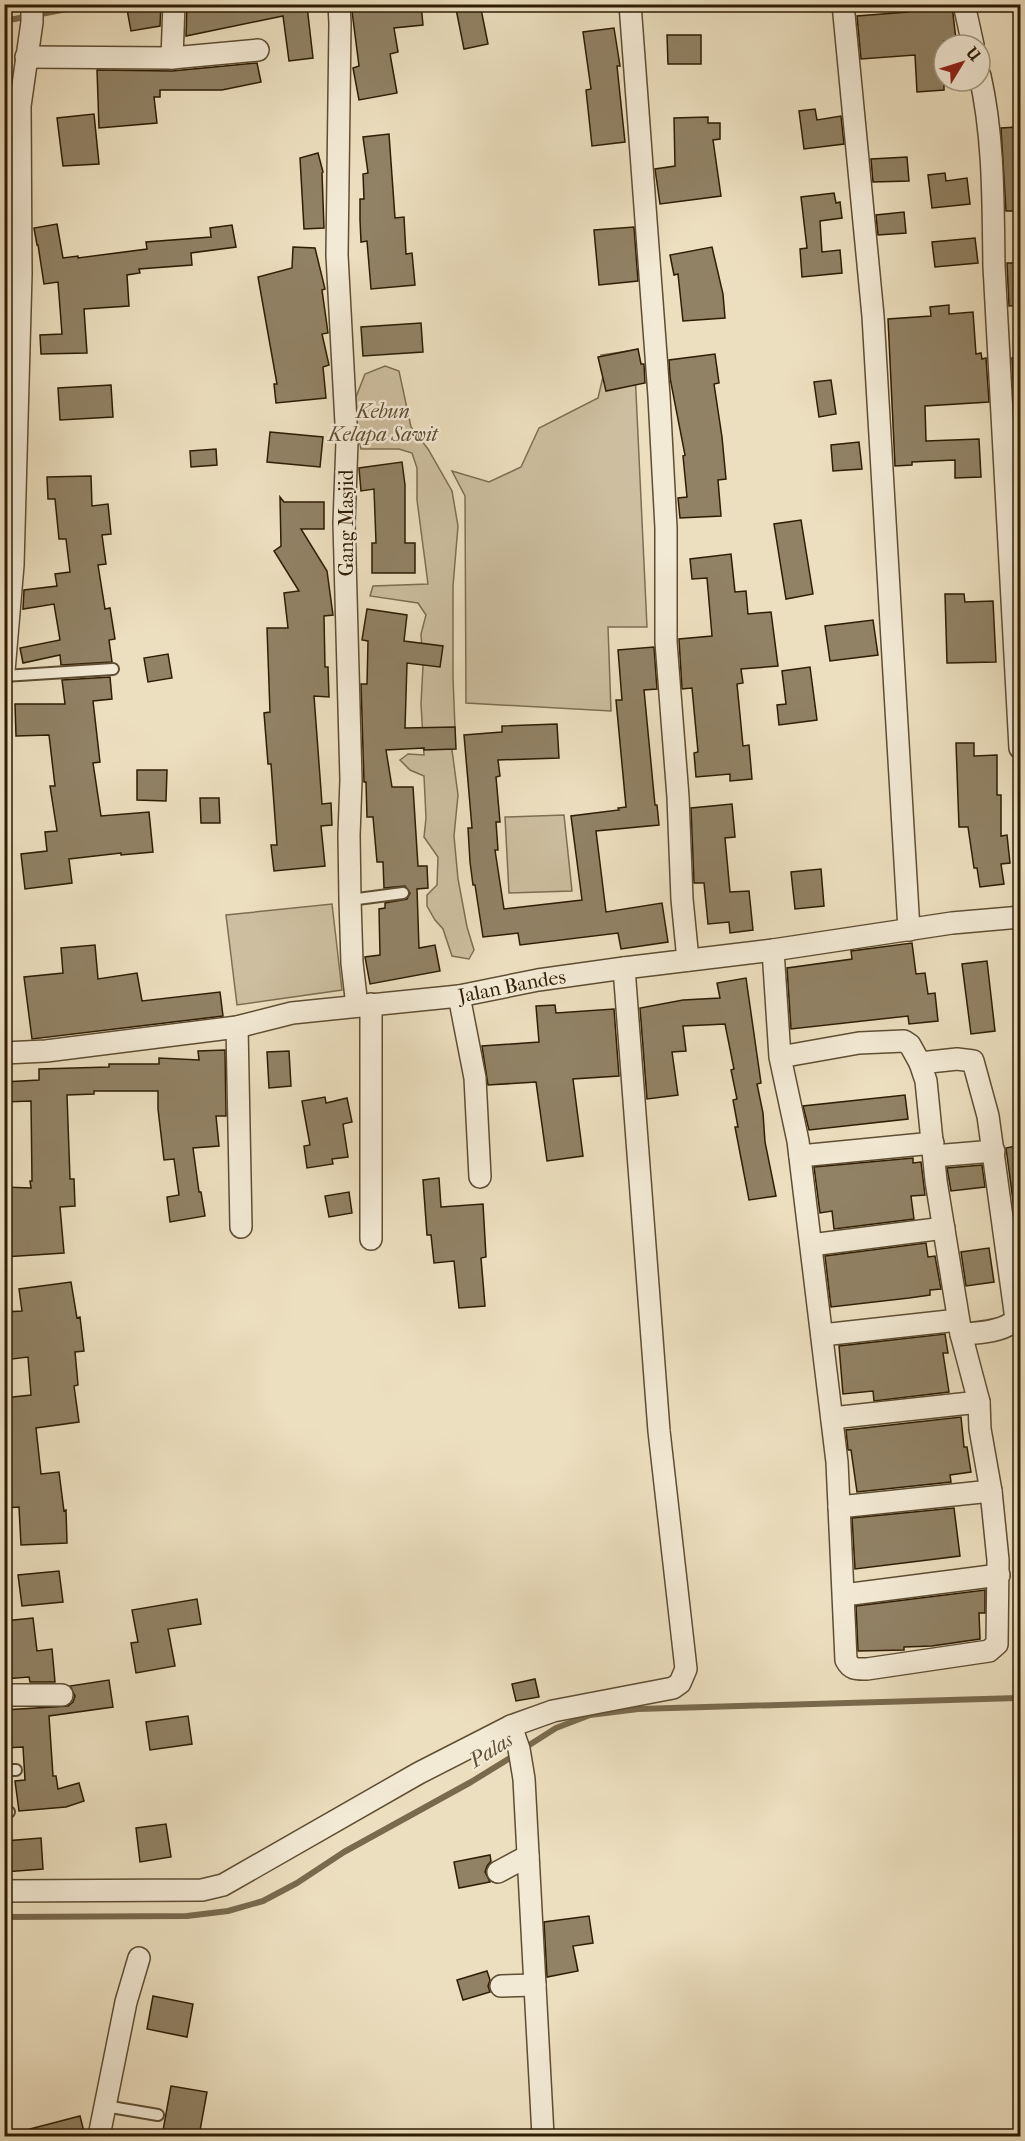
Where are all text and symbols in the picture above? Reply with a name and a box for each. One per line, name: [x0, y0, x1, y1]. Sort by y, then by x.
north arrow: [932, 33, 992, 93]
text: U: [961, 43, 985, 65]
park label: Kebun Kelapa Sawit: [326, 400, 440, 446]
street label: Gang Masjid: [335, 469, 358, 576]
street label: Jalan Bandes: [454, 965, 567, 1008]
water label: Palas: [464, 1727, 518, 1773]

